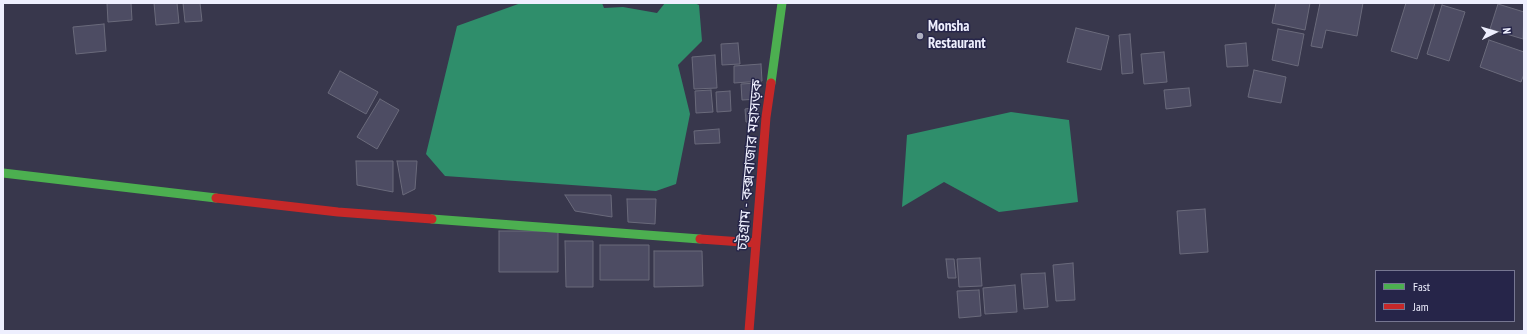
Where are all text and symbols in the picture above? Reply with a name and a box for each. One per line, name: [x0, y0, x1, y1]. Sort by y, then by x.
north arrow: [1475, 12, 1515, 52]
place label: Monsha Restaurant: [928, 18, 986, 53]
text: N: [1500, 27, 1514, 35]
marker: Monsha Restaurant: [915, 31, 925, 41]
street label: চট্টগ্রাম - কক্সবাজার মহাসড়ক: [734, 79, 766, 251]
legend: [1375, 270, 1515, 322]
text: Fast: [1413, 279, 1430, 294]
text: Jam: [1413, 299, 1429, 314]

